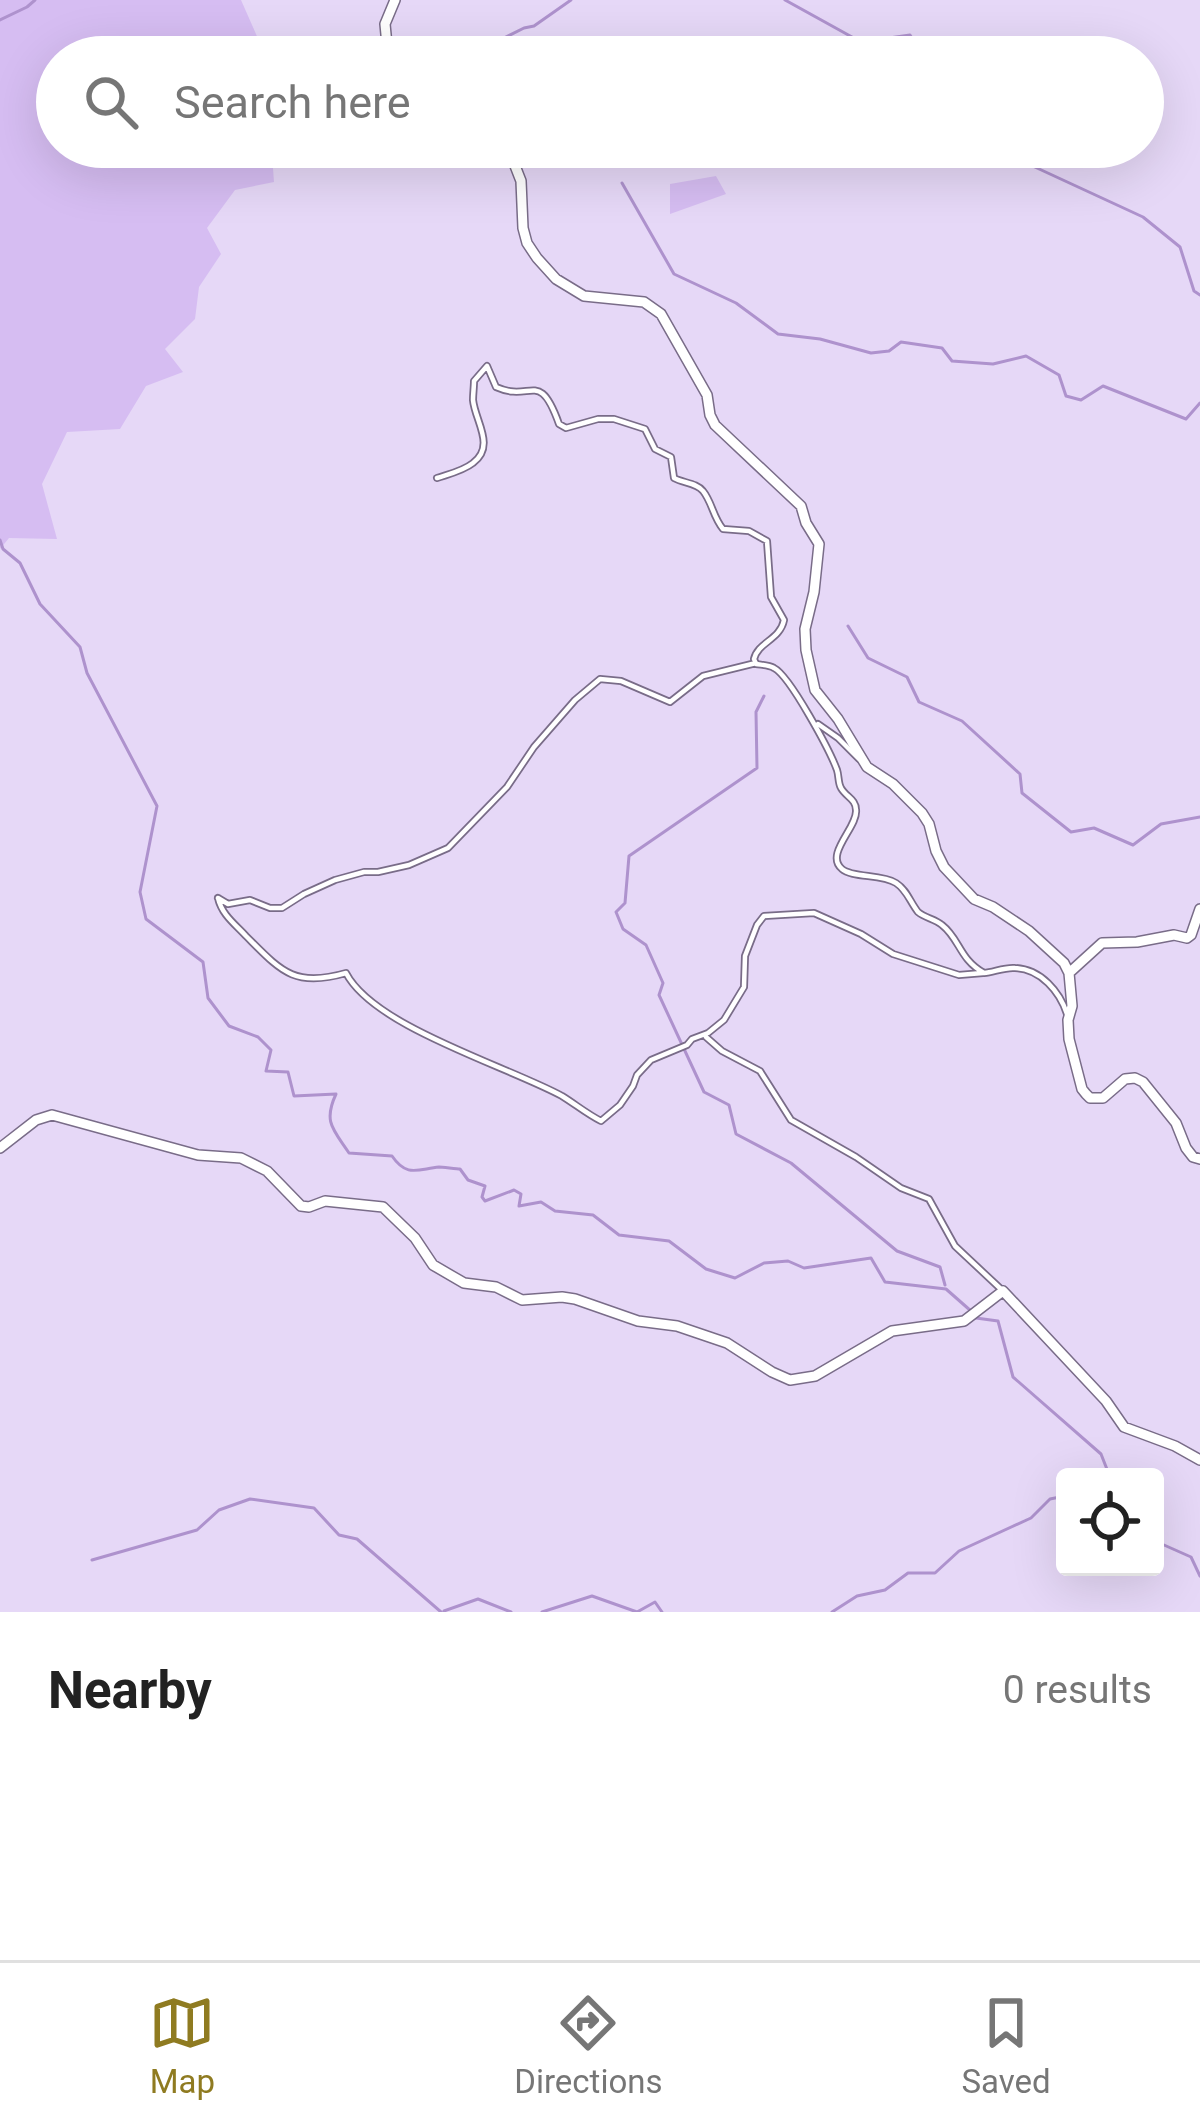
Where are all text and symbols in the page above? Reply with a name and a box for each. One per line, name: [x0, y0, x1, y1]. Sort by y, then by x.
search box: [36, 36, 1164, 168]
icon: search: [78, 69, 144, 135]
text: Search here: [174, 76, 411, 129]
map controls: [1056, 1468, 1164, 1576]
button: locate: [1056, 1468, 1164, 1576]
text: Nearby: [48, 1661, 212, 1720]
text: 0 results: [1003, 1667, 1152, 1713]
tab: Map: [149, 1990, 215, 2101]
tab: Directions: [514, 1990, 663, 2101]
tab: Saved: [961, 1990, 1051, 2101]

